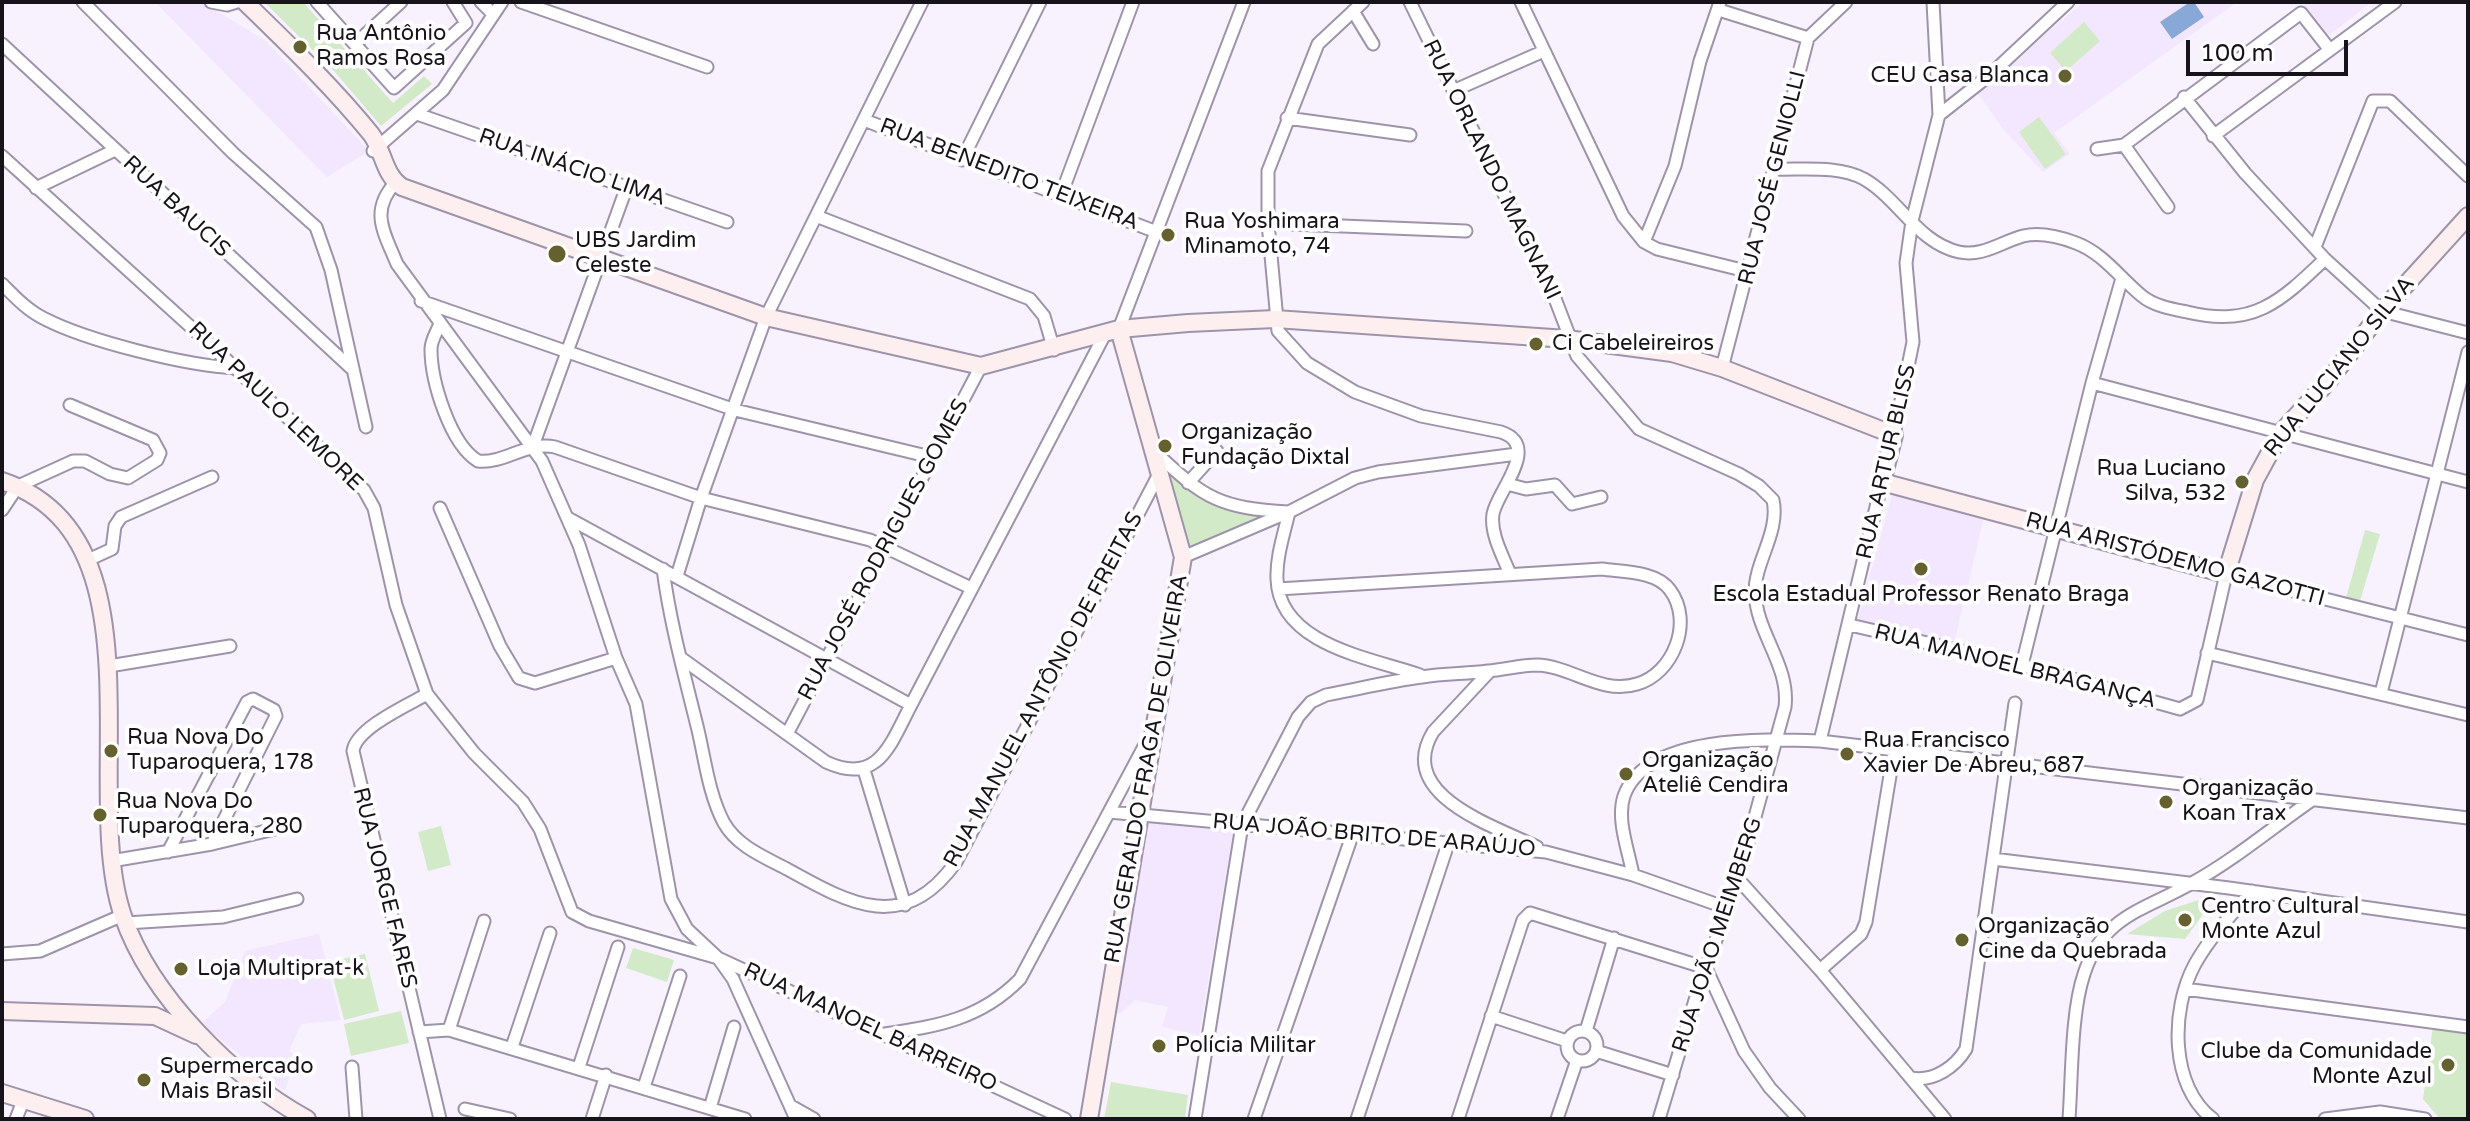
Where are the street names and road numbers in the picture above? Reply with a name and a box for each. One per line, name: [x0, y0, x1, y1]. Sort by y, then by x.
street label: RUA ORLANDO MAGNANI: [1416, 36, 1566, 304]
street label: RUA JOSÉ GENIOLLI: [1734, 68, 1812, 288]
street label: RUA BENEDITO TEIXEIRA: [876, 113, 1142, 237]
street label: RUA INÁCIO LIMA: [475, 124, 669, 212]
street label: RUA BAUCIS: [117, 151, 235, 263]
street label: RUA LUCIANO SILVA: [2259, 272, 2421, 462]
street label: RUA PAULO LEMORE: [182, 317, 368, 497]
street label: RUA ARTUR BLISS: [1852, 362, 1922, 562]
street label: RUA JOSÉ RODRIGUES GOMES: [793, 395, 975, 705]
street label: RUA ARISTÓDEMO GAZOTTI: [2023, 507, 2327, 613]
street label: RUA MANUEL ANTÔNIO DE FREITAS: [939, 508, 1149, 872]
street label: RUA GERALDO FRAGA DE OLIVEIRA: [1100, 573, 1194, 965]
street label: RUA MANOEL BRAGANÇA: [1872, 619, 2158, 715]
street label: RUA JORGE FARES: [346, 785, 422, 991]
street label: RUA JOÃO BRITO DE ARAÚJO: [1211, 809, 1537, 863]
street label: RUA JOÃO MEIMBERG: [1667, 814, 1769, 1056]
street label: RUA MANOEL BARREIRO: [739, 958, 1001, 1098]

